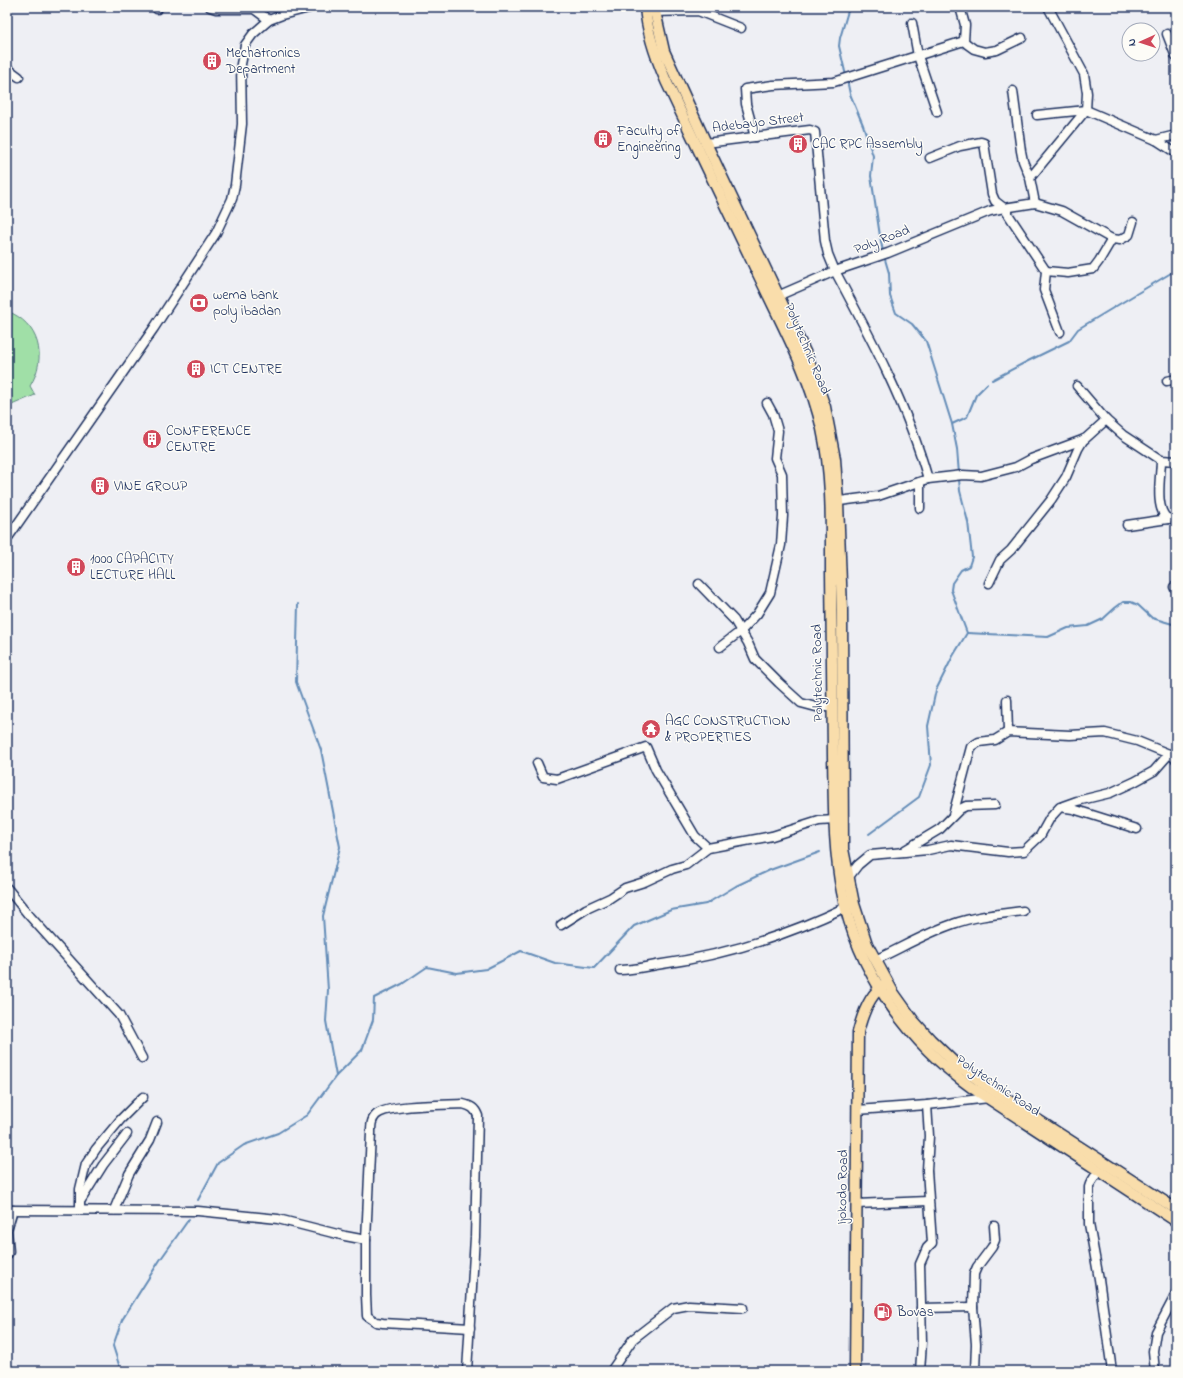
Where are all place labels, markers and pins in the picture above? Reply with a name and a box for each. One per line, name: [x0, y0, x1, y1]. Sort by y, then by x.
place label: Mechatronics Department: [225, 43, 300, 80]
building icon: Mechatronics Department: [201, 50, 223, 72]
place label: Faculty of Engineering: [616, 121, 681, 159]
building icon: Faculty of Engineering: [592, 128, 614, 150]
building icon: CAC RPC Assembly: [787, 133, 809, 155]
place label: CAC RPC Assembly: [812, 134, 923, 156]
place label: wema bank poly ibadan: [213, 285, 281, 323]
bank icon: wema bank poly ibadan: [188, 292, 210, 314]
building icon: ICT CENTRE: [185, 358, 207, 380]
place label: ICT CENTRE: [210, 359, 282, 380]
place label: CONFERENCE CENTRE: [166, 421, 251, 458]
building icon: CONFERENCE CENTRE: [141, 428, 163, 450]
building icon: VINE GROUP: [89, 475, 111, 497]
place label: VINE GROUP: [113, 476, 188, 497]
place label: 1000 CAPACITY LECTURE HALL: [90, 549, 176, 586]
building icon: 1000 CAPACITY LECTURE HALL: [65, 556, 87, 578]
place label: AGC CONSTRUCTION & PROPERTIES: [665, 711, 790, 748]
temple icon: AGC CONSTRUCTION & PROPERTIES: [640, 718, 662, 740]
fuel station icon: Bovas: [872, 1301, 894, 1323]
place label: Bovas: [896, 1302, 934, 1323]

